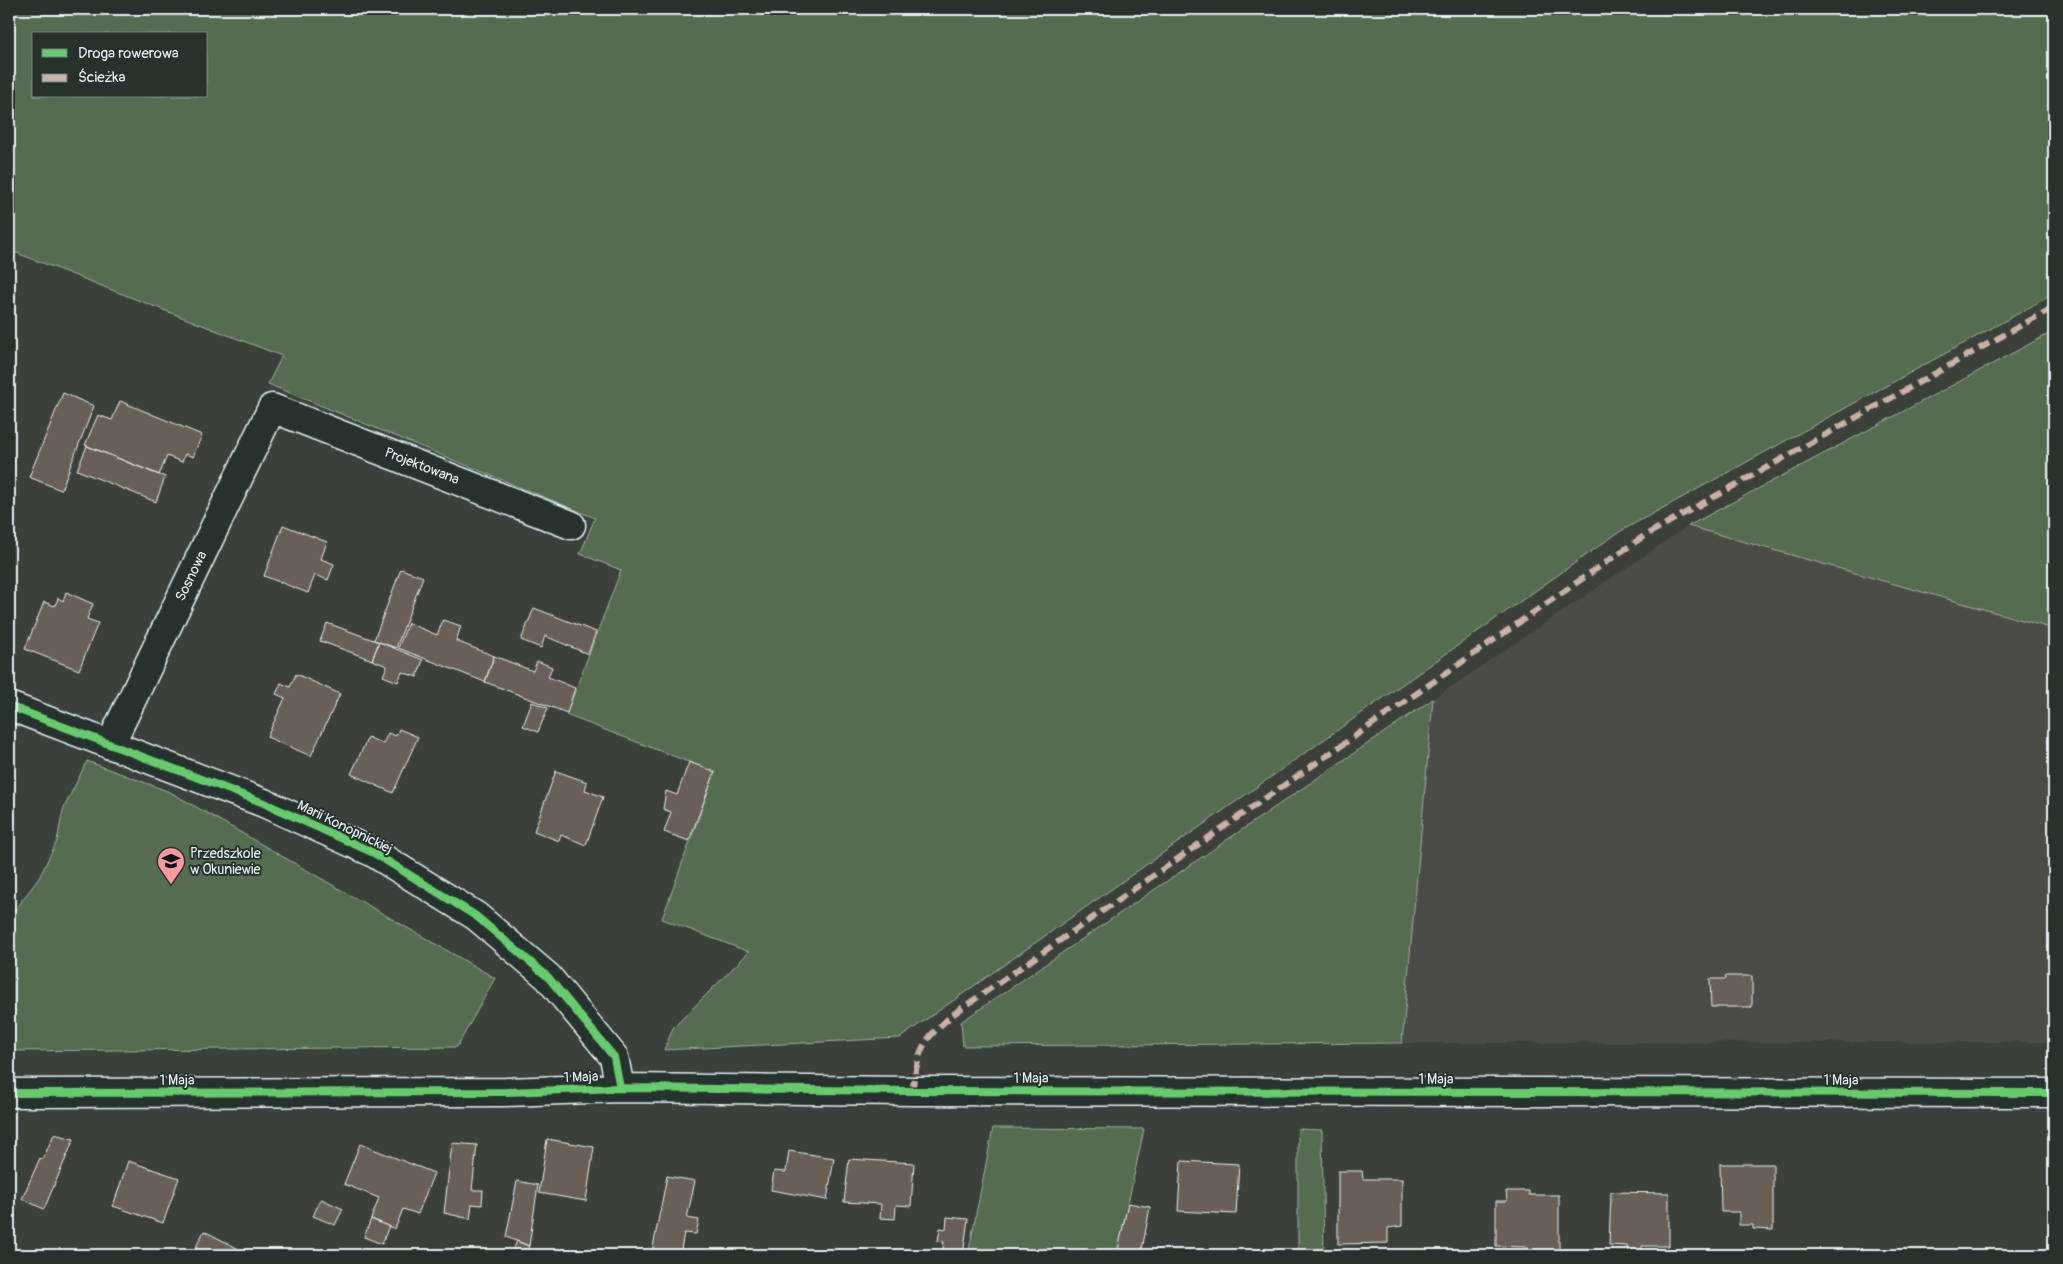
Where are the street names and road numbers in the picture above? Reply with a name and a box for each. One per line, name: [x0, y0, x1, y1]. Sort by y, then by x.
street label: Projektowana: [382, 444, 462, 488]
street label: Sosnowa: [172, 548, 210, 604]
street label: Marii Konopnickiej: [295, 797, 395, 857]
street label: 1 Maja: [563, 1068, 599, 1086]
street label: 1 Maja: [1014, 1070, 1048, 1087]
street label: 1 Maja: [1419, 1071, 1453, 1088]
street label: 1 Maja: [160, 1072, 194, 1089]
street label: 1 Maja: [1824, 1072, 1858, 1089]

